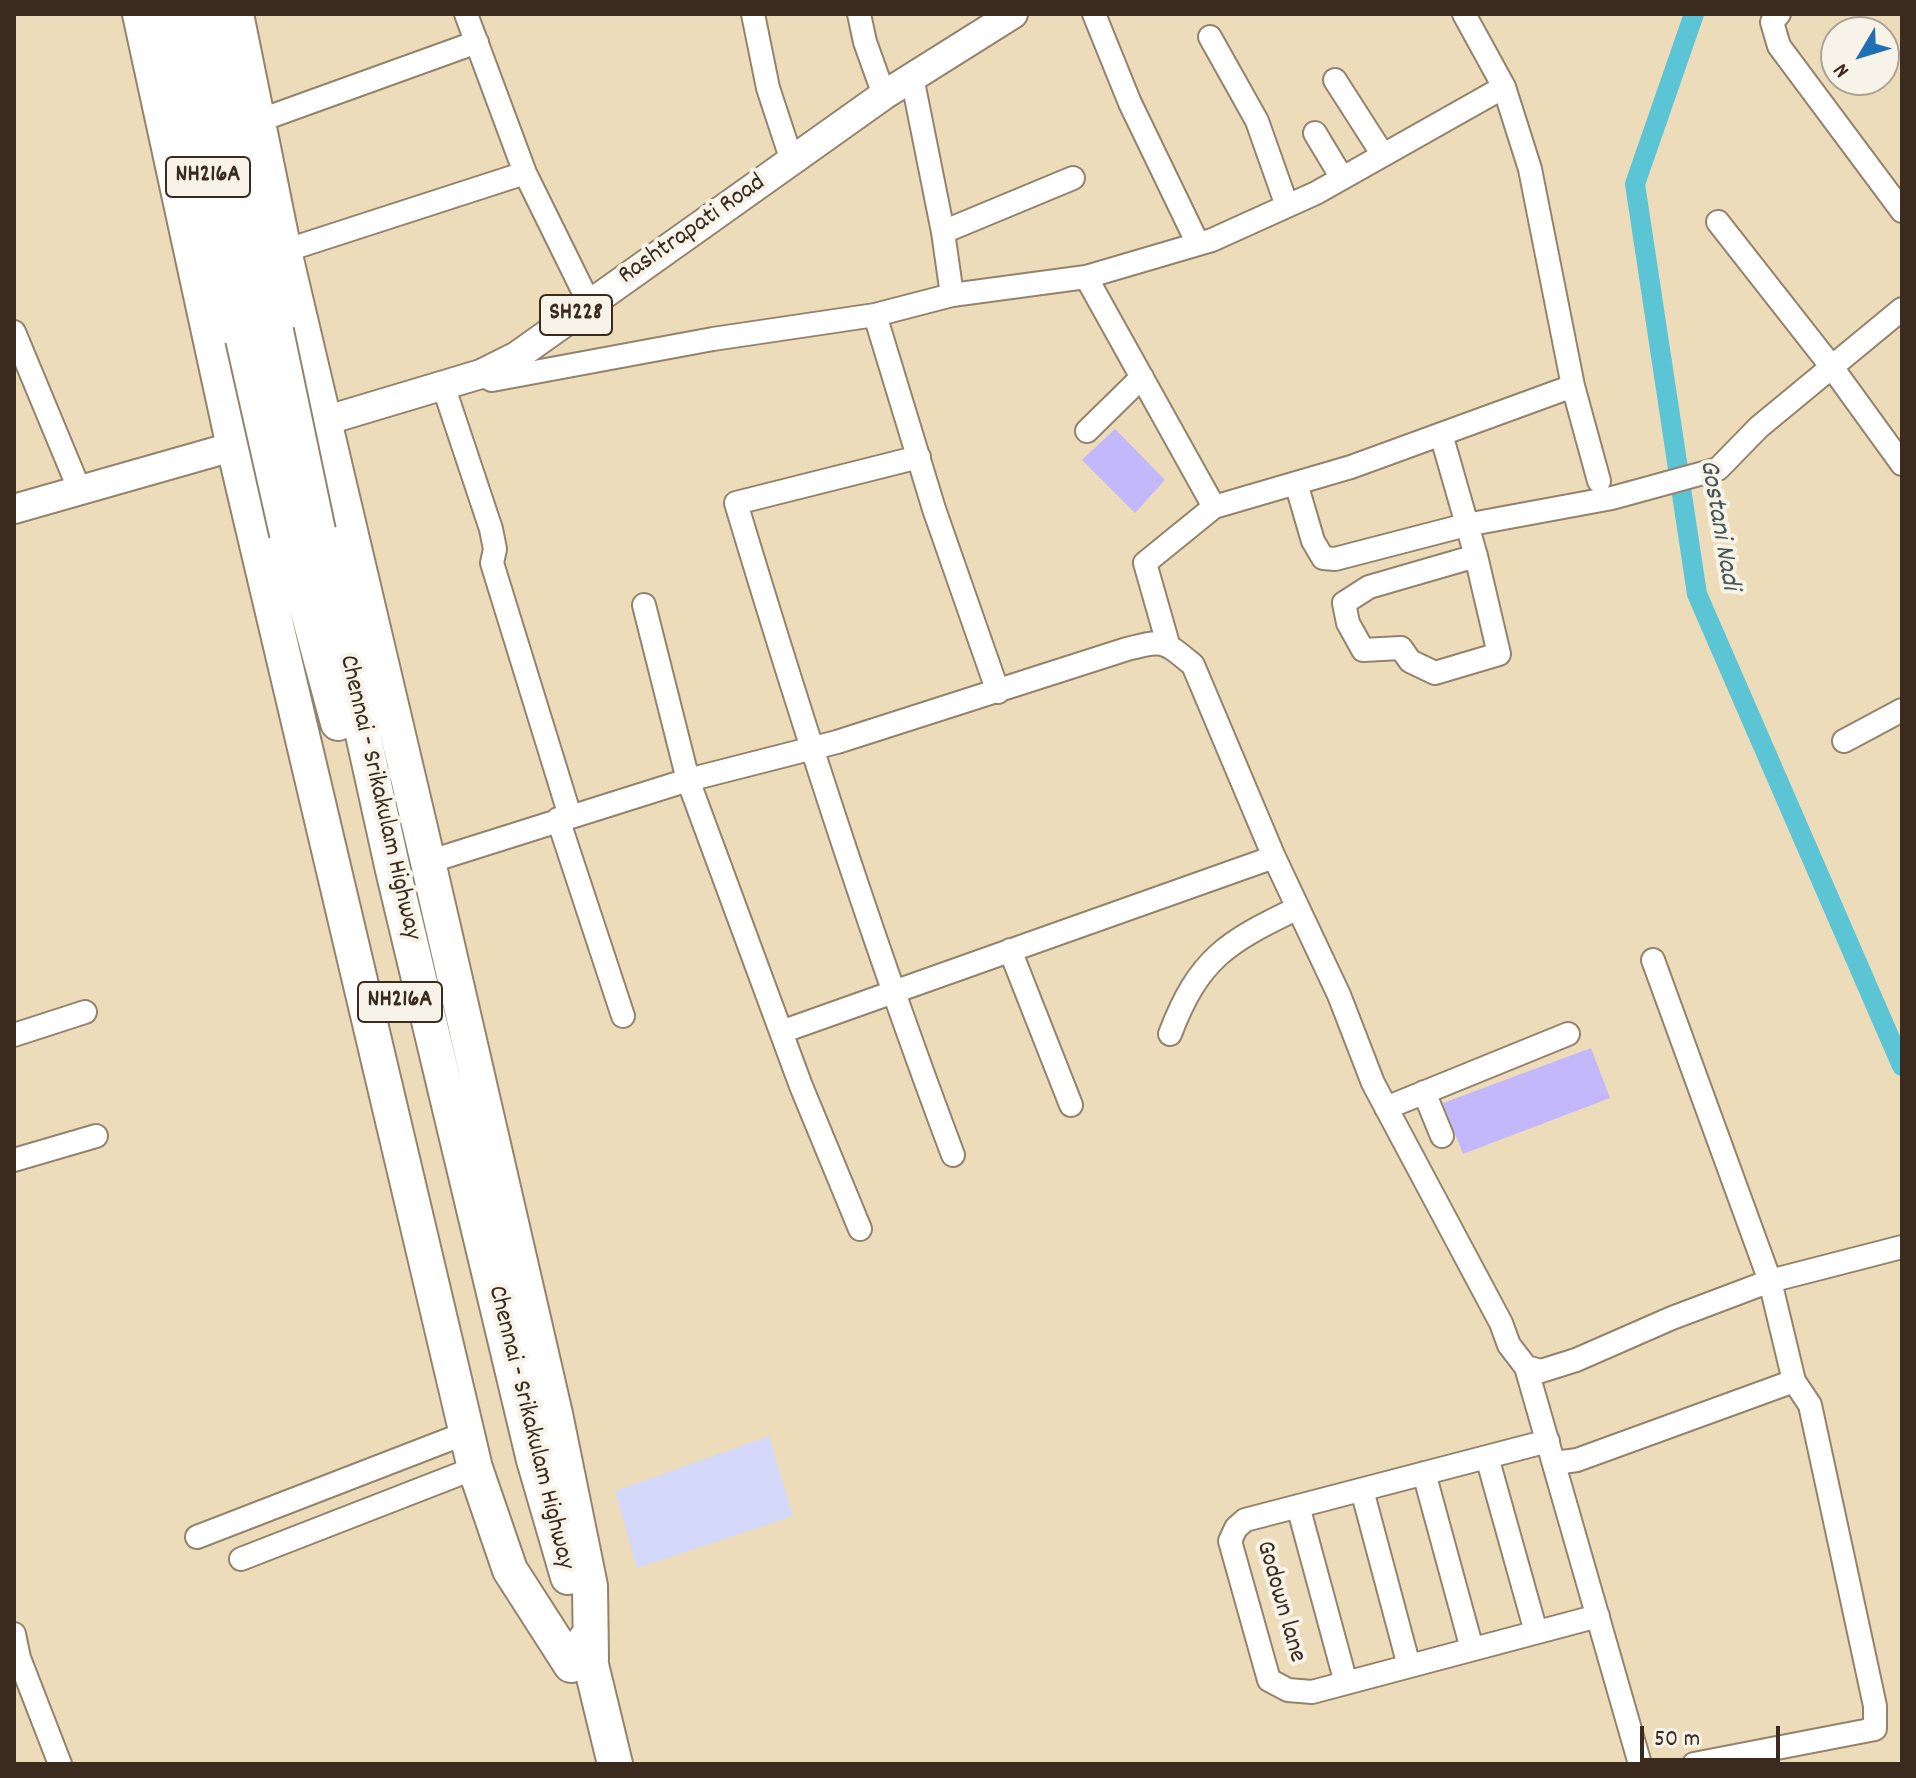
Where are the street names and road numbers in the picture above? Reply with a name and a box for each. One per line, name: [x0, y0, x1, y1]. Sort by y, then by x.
road number: NH216A: [166, 157, 250, 197]
street label: Rashtrapati Road: [614, 169, 772, 293]
road number: SH228: [540, 295, 612, 335]
street label: Chennai - Srikakulam Highway: [330, 652, 426, 944]
road number: NH216A: [358, 982, 442, 1022]
street label: Chennai - Srikakulam Highway: [479, 1283, 579, 1573]
street label: Godown lane: [1247, 1538, 1311, 1666]

